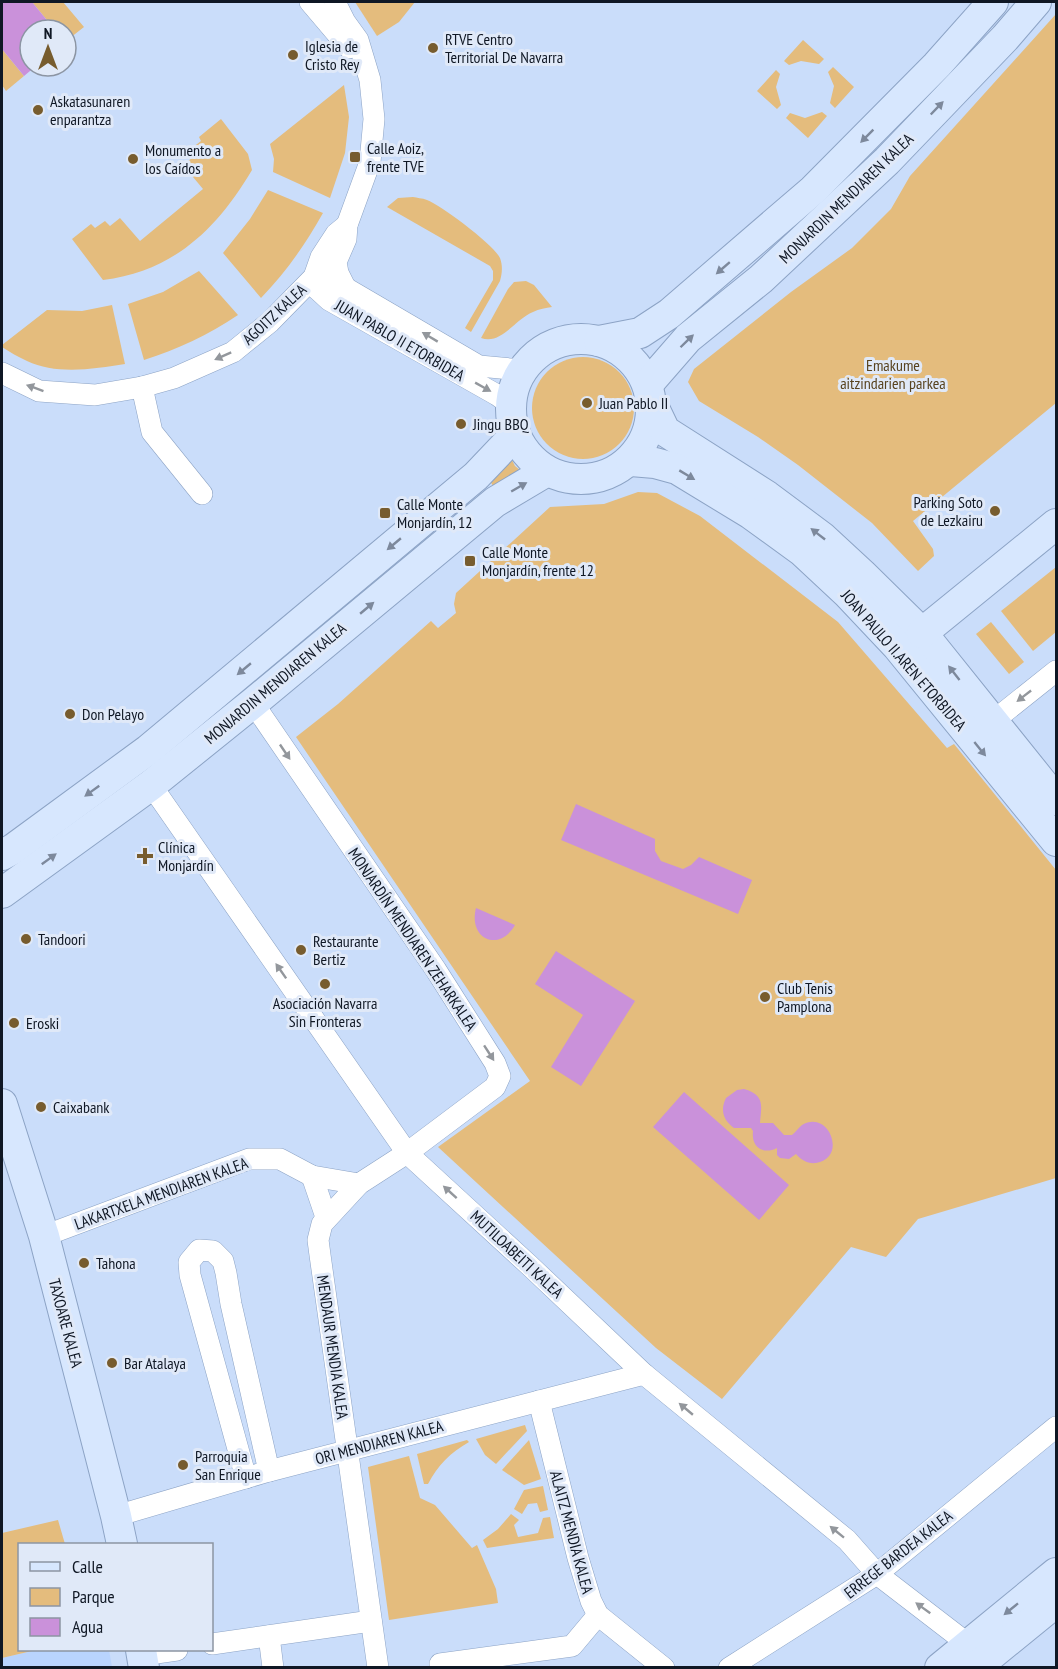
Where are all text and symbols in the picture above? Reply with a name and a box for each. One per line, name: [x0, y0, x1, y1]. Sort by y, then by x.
north arrow: [18, 18, 78, 78]
text: N: [44, 23, 52, 43]
place label: RTVE Centro Territorial De Navarra: [445, 29, 563, 67]
place label: Iglesia de Cristo Rey: [305, 36, 359, 74]
marker: RTVE Centro Territorial De Navarra: [426, 41, 440, 55]
marker: Iglesia de Cristo Rey: [286, 48, 300, 62]
place label: Askatasunaren enparantza: [50, 91, 130, 129]
one-way arrow: [930, 102, 944, 116]
marker: Askatasunaren enparantza: [31, 103, 45, 117]
street label: MONJARDIN MENDIAREN KALEA: [775, 128, 918, 267]
one-way arrow: [860, 129, 874, 143]
place label: Calle Aoiz, frente TVE: [367, 138, 424, 176]
place label: Monumento a los Caídos: [145, 140, 221, 178]
marker: Calle Aoiz, frente TVE: [348, 150, 362, 164]
marker: Monumento a los Caídos: [126, 152, 140, 166]
one-way arrow: [716, 261, 731, 274]
street label: AGOITZ KALEA: [238, 279, 311, 349]
street label: JUAN PABLO II ETORBIDEA: [331, 294, 469, 385]
one-way arrow: [422, 331, 438, 342]
one-way arrow: [679, 334, 693, 348]
one-way arrow: [214, 352, 231, 361]
park label: Emakume aitzindarien parkea: [840, 355, 946, 393]
one-way arrow: [475, 382, 492, 392]
one-way arrow: [26, 383, 44, 393]
place label: Juan Pablo II: [598, 393, 668, 413]
marker: Juan Pablo II: [580, 396, 594, 410]
place label: Jingu BBQ: [472, 414, 530, 434]
marker: Jingu BBQ: [454, 417, 468, 431]
one-way arrow: [678, 469, 695, 480]
one-way arrow: [511, 482, 528, 492]
place label: Parking Soto de Lezkairu: [913, 492, 983, 530]
place label: Calle Monte Monjardín, 12: [397, 494, 473, 532]
marker: Parking Soto de Lezkairu: [988, 504, 1002, 518]
marker: Calle Monte Monjardín, 12: [378, 506, 392, 520]
one-way arrow: [810, 528, 825, 540]
one-way arrow: [386, 538, 402, 551]
place label: Calle Monte Monjardín, frente 12: [482, 542, 594, 580]
marker: Calle Monte Monjardín, frente 12: [463, 554, 477, 568]
street label: JOAN PAULO II.AREN ETORBIDEA: [837, 585, 971, 735]
one-way arrow: [359, 602, 374, 615]
street label: MONJARDIN MENDIAREN KALEA: [200, 618, 350, 748]
one-way arrow: [236, 663, 252, 676]
one-way arrow: [947, 665, 960, 681]
one-way arrow: [1016, 690, 1032, 703]
place label: Don Pelayo: [82, 704, 144, 724]
marker: Don Pelayo: [63, 707, 77, 721]
one-way arrow: [974, 741, 987, 757]
one-way arrow: [280, 744, 291, 760]
one-way arrow: [85, 785, 101, 797]
place label: Clínica Monjardín: [158, 837, 214, 875]
street label: MONJARDÍN MENDIAREN ZEHARKALEA: [344, 844, 482, 1035]
marker: Clínica Monjardín: [136, 847, 154, 865]
one-way arrow: [41, 853, 57, 865]
place label: Tandoori: [38, 929, 86, 949]
place label: Restaurante Bertiz: [313, 931, 379, 969]
marker: Tandoori: [19, 932, 33, 946]
marker: Restaurante Bertiz: [294, 943, 308, 957]
one-way arrow: [276, 963, 287, 979]
marker: Asociación Navarra Sin Fronteras: [318, 977, 332, 991]
place label: Club Tenis Pamplona: [777, 978, 833, 1016]
marker: Club Tenis Pamplona: [758, 990, 772, 1004]
place label: Asociación Navarra Sin Fronteras: [273, 993, 377, 1031]
place label: Eroski: [26, 1013, 59, 1033]
marker: Eroski: [7, 1016, 21, 1030]
one-way arrow: [483, 1045, 494, 1061]
place label: Caixabank: [53, 1097, 110, 1117]
marker: Caixabank: [34, 1100, 48, 1114]
street label: LAKARTXELA MENDIAREN KALEA: [72, 1152, 251, 1234]
one-way arrow: [442, 1185, 457, 1199]
street label: MUTILOABEITI KALEA: [466, 1206, 568, 1302]
place label: Tahona: [96, 1253, 136, 1273]
marker: Tahona: [77, 1256, 91, 1270]
street label: MENDAUR MENDIA KALEA: [313, 1274, 353, 1421]
street label: TAXOARE KALEA: [45, 1276, 88, 1370]
place label: Bar Atalaya: [124, 1353, 186, 1373]
marker: Bar Atalaya: [105, 1356, 119, 1370]
one-way arrow: [679, 1403, 694, 1416]
street label: ORI MENDIAREN KALEA: [313, 1415, 446, 1469]
place label: Parroquia San Enrique: [195, 1446, 261, 1484]
marker: Parroquia San Enrique: [176, 1458, 190, 1472]
street label: ALAITZ MENDIA KALEA: [546, 1468, 598, 1596]
street label: ERREGE BARDEA KALEA: [840, 1505, 956, 1602]
one-way arrow: [830, 1526, 845, 1539]
legend: [18, 1543, 213, 1651]
text: Calle: [72, 1555, 103, 1578]
text: Parque: [72, 1585, 115, 1608]
one-way arrow: [916, 1603, 931, 1615]
one-way arrow: [1003, 1603, 1019, 1616]
text: Agua: [72, 1615, 103, 1638]

